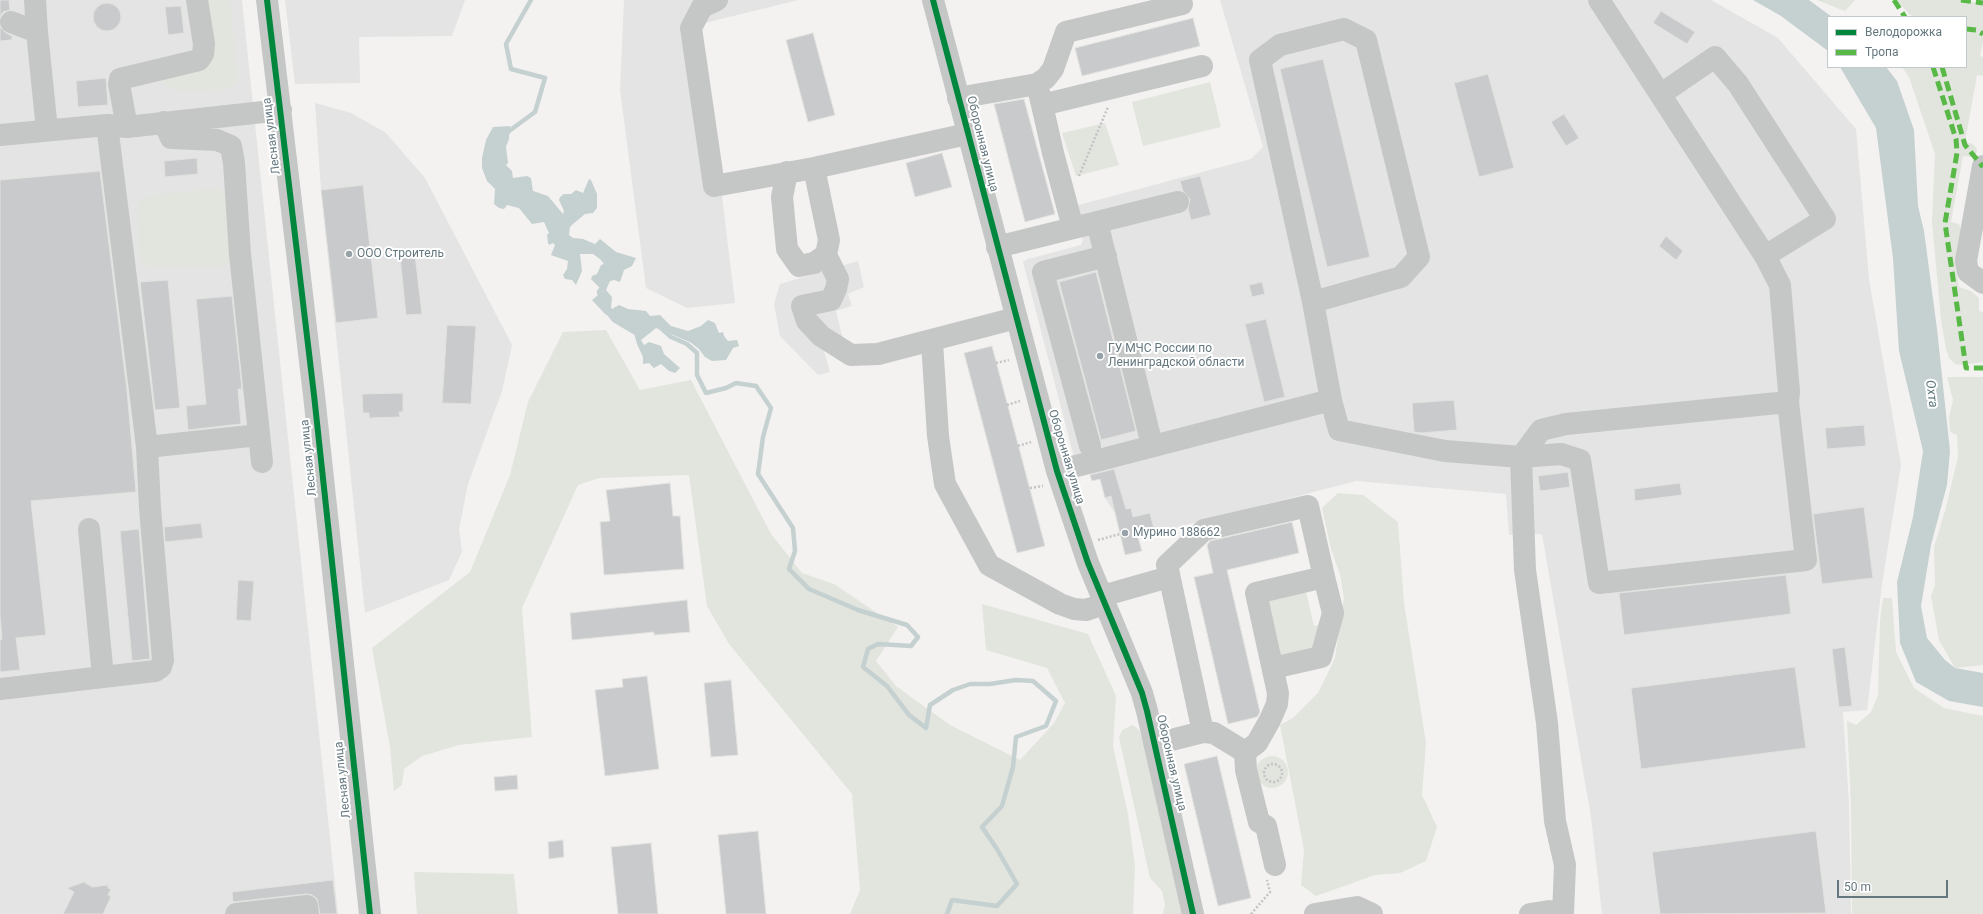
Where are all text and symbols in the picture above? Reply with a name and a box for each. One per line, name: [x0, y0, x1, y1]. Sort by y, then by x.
legend: [1827, 16, 1967, 68]
text: Велодорожка: [1865, 25, 1942, 39]
text: Тропа: [1865, 45, 1899, 59]
street label: Оборонная улица: [963, 95, 1001, 193]
street label: Лесная улица: [260, 97, 284, 175]
place label: ООО Строитель: [357, 247, 444, 261]
marker: ООО Строитель: [344, 249, 354, 259]
place label: ГУ МЧС России по Ленинградской области: [1108, 342, 1244, 370]
marker: ГУ МЧС России по Ленинградской области: [1095, 351, 1105, 361]
water label: Охта: [1922, 379, 1940, 409]
street label: Оборонная улица: [1045, 408, 1087, 506]
street label: Лесная улица: [298, 419, 320, 497]
place label: Мурино 188662: [1133, 526, 1220, 540]
marker: Мурино 188662: [1120, 528, 1130, 538]
street label: Оборонная улица: [1153, 714, 1189, 812]
street label: Лесная улица: [332, 741, 354, 819]
scale bar: [1839, 872, 1950, 898]
text: 50 m: [1844, 880, 1871, 894]

